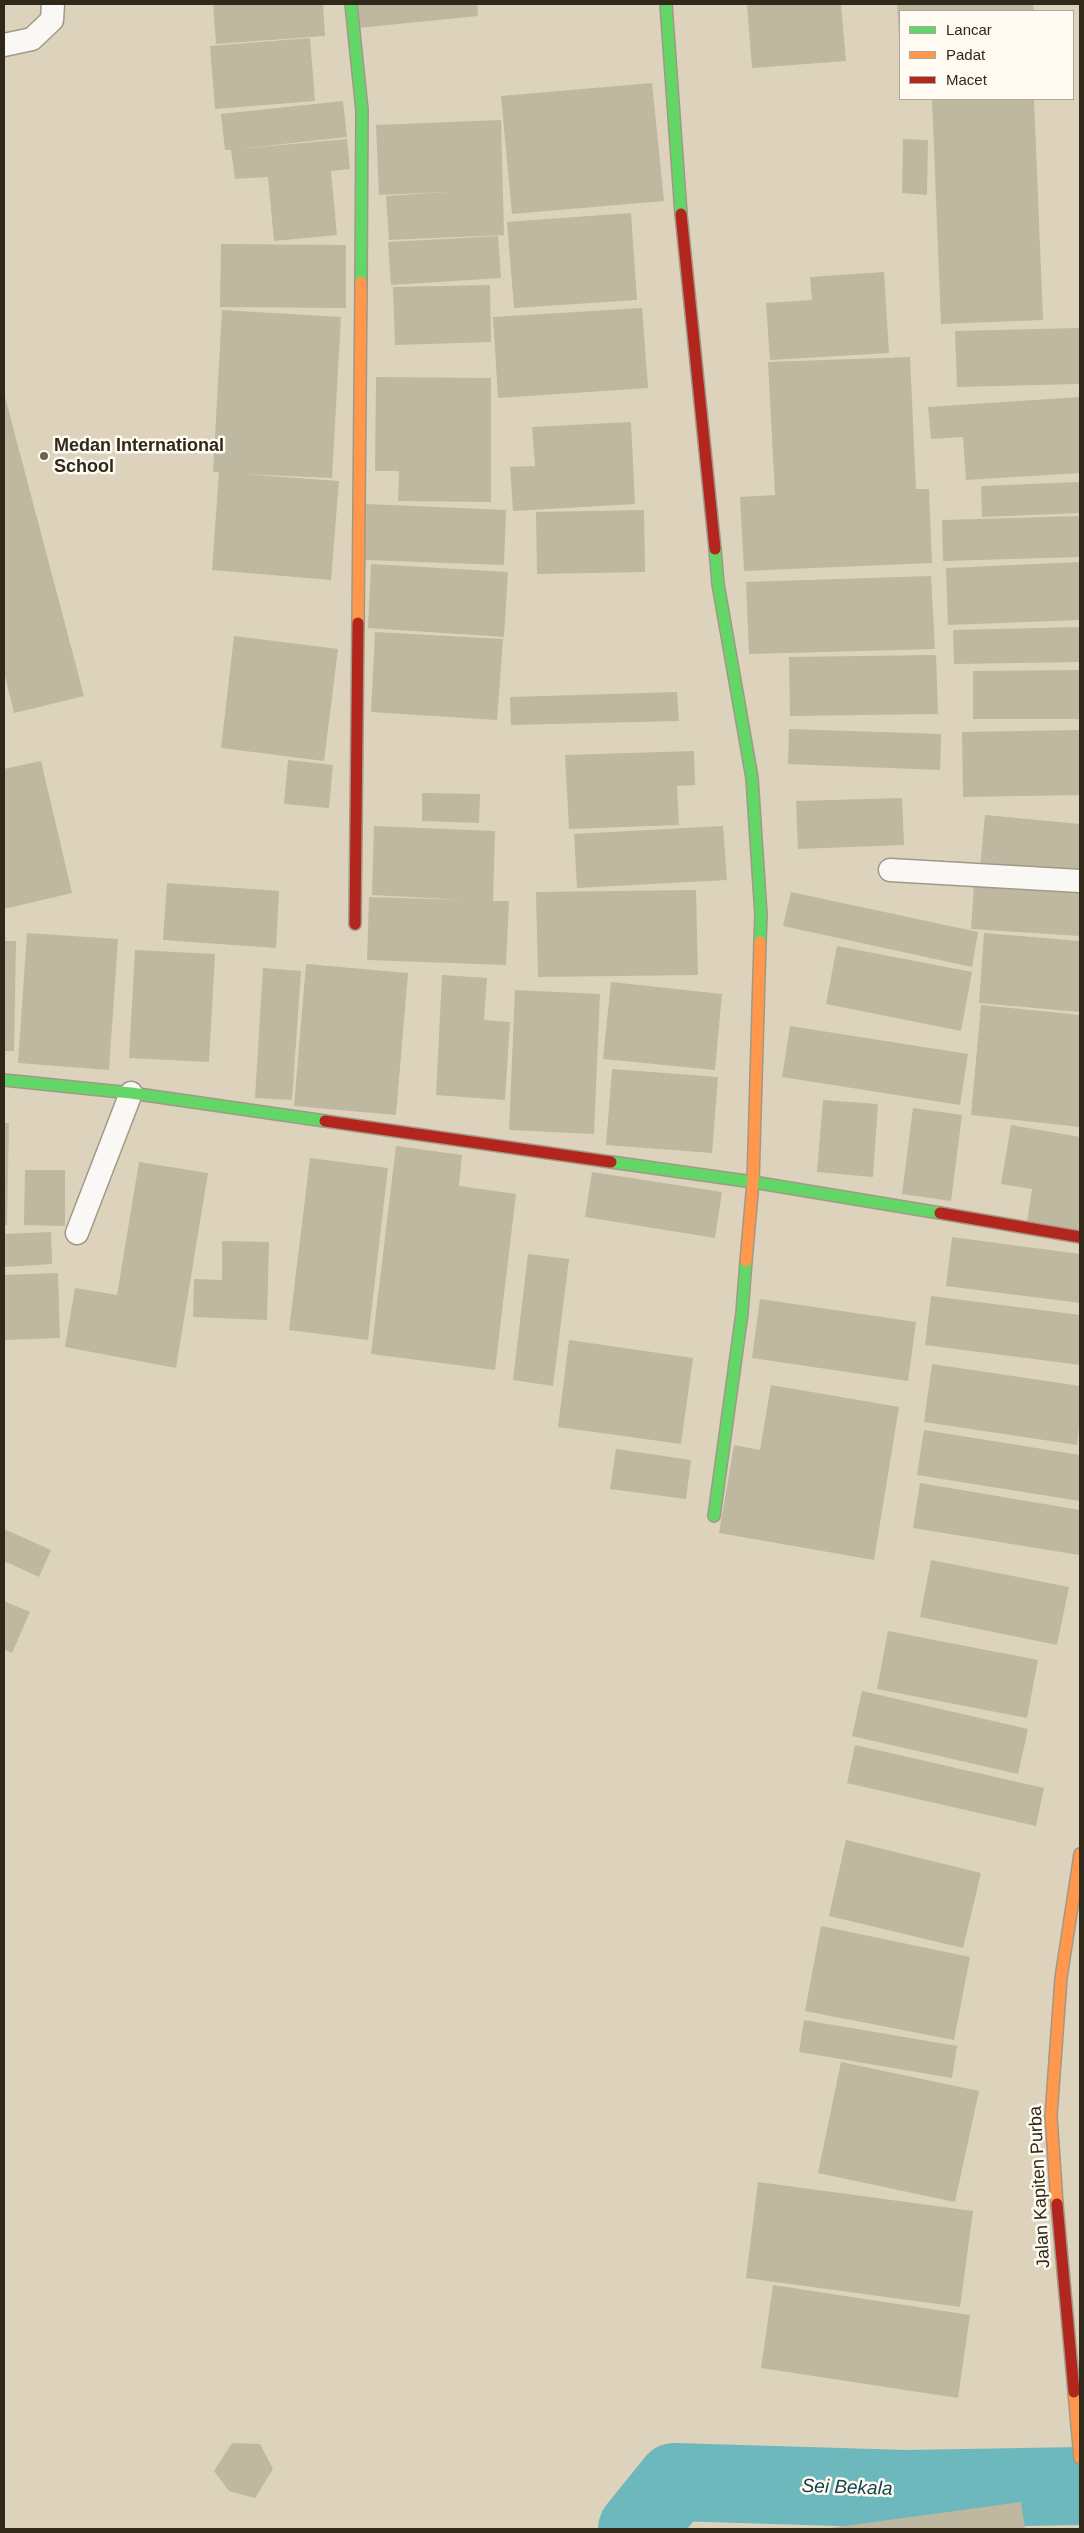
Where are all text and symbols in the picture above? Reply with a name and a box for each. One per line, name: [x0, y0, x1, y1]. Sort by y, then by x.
legend: [899, 10, 1074, 100]
text: Lancar: [946, 21, 992, 38]
text: Padat: [946, 46, 985, 63]
text: Macet: [946, 71, 987, 88]
place label: Medan International School: [54, 435, 224, 478]
marker: Medan International School: [38, 450, 50, 462]
street label: Jalan Kapiten Purba: [1025, 2105, 1055, 2269]
water label: Sei Bekala: [801, 2475, 893, 2501]

